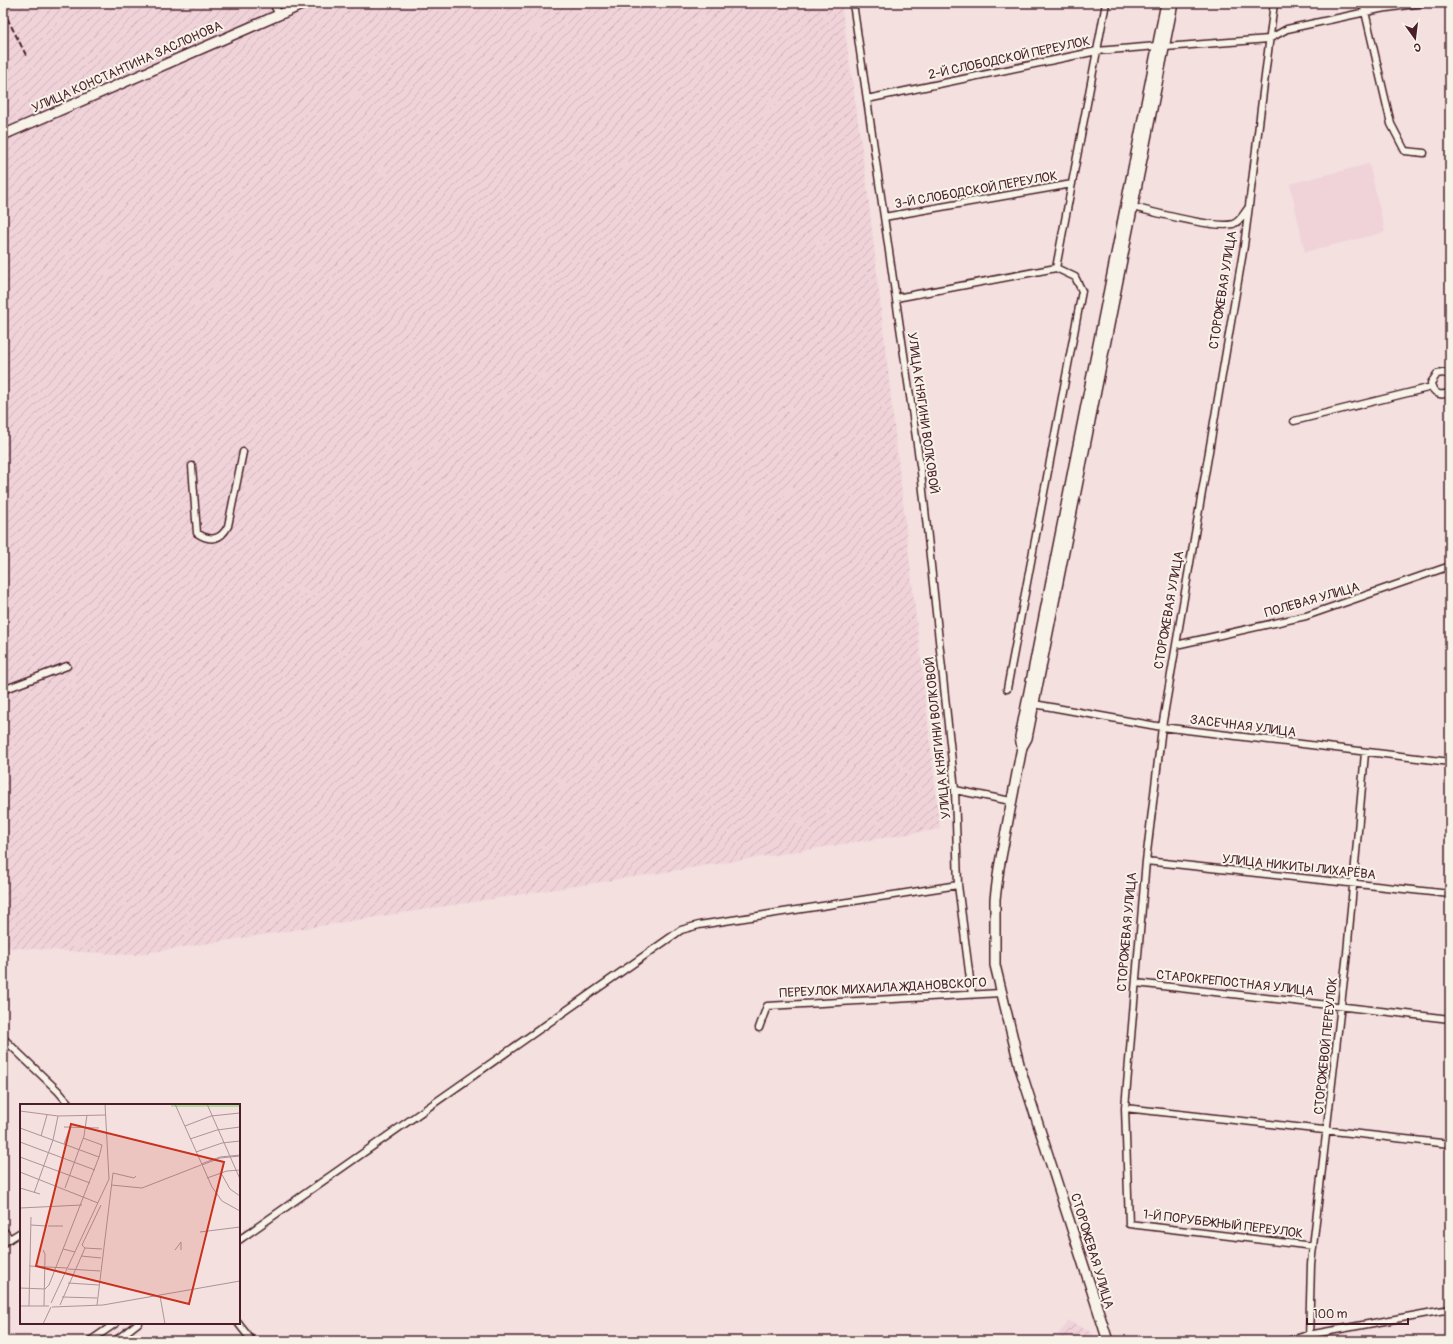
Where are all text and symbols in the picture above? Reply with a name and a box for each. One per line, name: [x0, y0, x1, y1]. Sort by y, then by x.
street label: УЛИЦА КОНСТАНТИНА ЗАСЛОНОВА: [29, 17, 225, 116]
north arrow: [1395, 18, 1435, 58]
street label: 2-Й СЛОБОДСКОЙ ПЕРЕУЛОК: [927, 33, 1091, 83]
text: С: [1412, 40, 1422, 54]
street label: 3-Й СЛОБОДСКОЙ ПЕРЕУЛОК: [893, 168, 1059, 212]
street label: СТОРОЖЕВАЯ УЛИЦА: [1206, 229, 1240, 351]
street label: УЛИЦА КНЯГИНИ ВОЛКОВОЙ: [904, 331, 942, 495]
street label: СТОРОЖЕВАЯ УЛИЦА: [1151, 549, 1187, 670]
street label: ПОЛЕВАЯ УЛИЦА: [1263, 579, 1362, 621]
street label: УЛИЦА КНЯГИНИ ВОЛКОВОЙ: [922, 656, 954, 820]
street label: ЗАСЕЧНАЯ УЛИЦА: [1189, 712, 1298, 741]
street label: УЛИЦА НИКИТЫ ЛИХАРЁВА: [1221, 851, 1377, 883]
street label: СТОРОЖЕВАЯ УЛИЦА: [1114, 871, 1140, 992]
street label: СТАРОКРЕПОСТНАЯ УЛИЦА: [1155, 967, 1315, 999]
street label: ПЕРЕУЛОК МИХАИЛА ЖДАНОВСКОГО: [779, 975, 987, 1001]
street label: СТОРОЖЕВОЙ ПЕРЕУЛОК: [1311, 976, 1341, 1116]
inset map: [20, 1104, 240, 1324]
street label: СТОРОЖЕВАЯ УЛИЦА: [1067, 1191, 1117, 1311]
street label: 1-Й ПОРУБЕЖНЫЙ ПЕРЕУЛОК: [1142, 1206, 1304, 1242]
scale bar: [1307, 1300, 1408, 1326]
text: 100 m: [1313, 1307, 1348, 1322]

